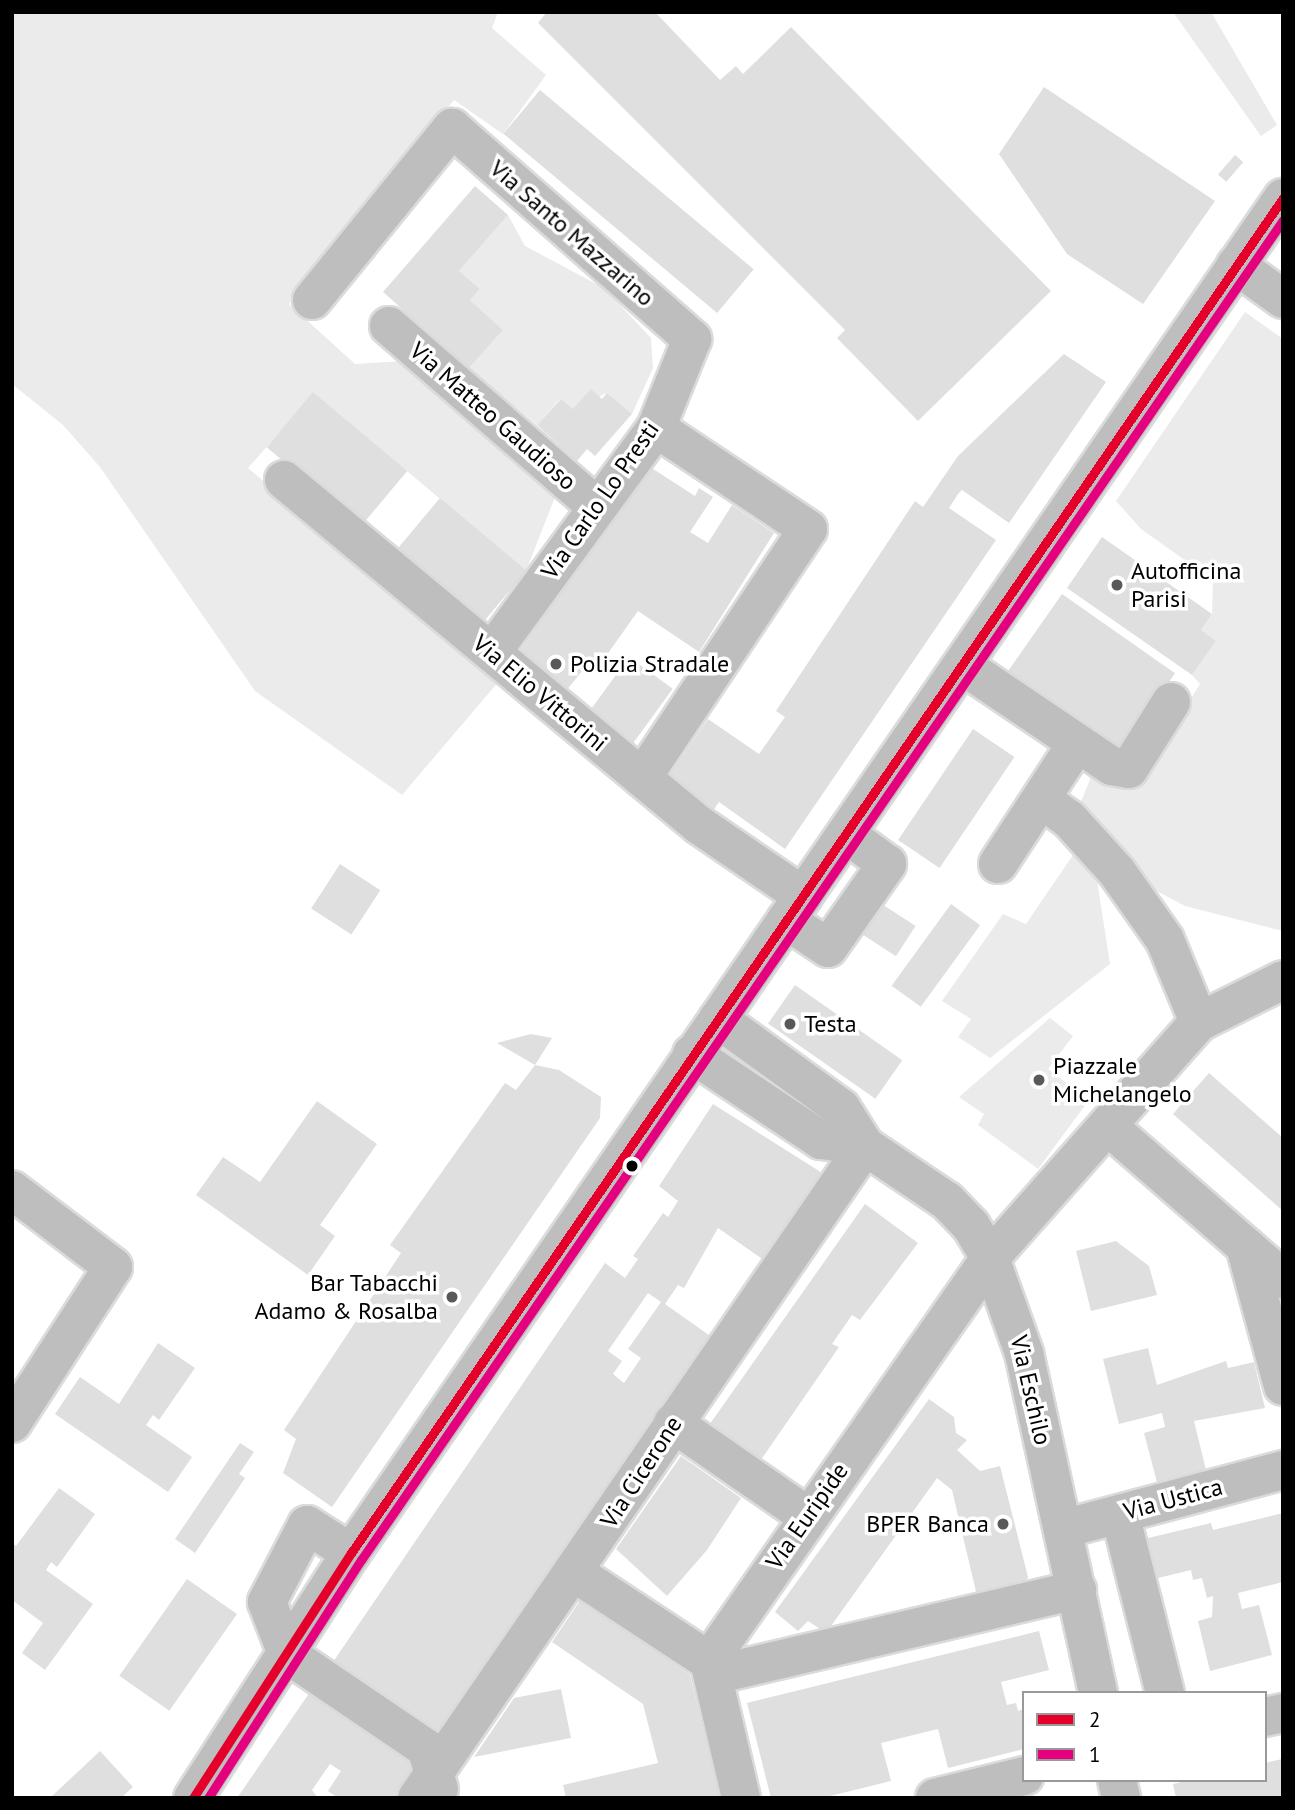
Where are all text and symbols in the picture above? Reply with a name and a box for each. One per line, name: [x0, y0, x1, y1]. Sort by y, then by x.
street label: Via Santo Mazzarino: [484, 154, 660, 312]
street label: Via Matteo Gaudioso: [404, 336, 582, 496]
street label: Via Carlo Lo Presti: [535, 416, 665, 584]
place label: Autofficina Parisi: [1131, 557, 1241, 613]
marker: Autofficina Parisi: [1109, 577, 1125, 593]
street label: Via Elio Vittorini: [467, 628, 613, 758]
place label: Polizia Stradale: [570, 650, 729, 678]
marker: Polizia Stradale: [548, 656, 564, 672]
place label: Testa: [804, 1010, 857, 1038]
marker: Testa: [782, 1016, 798, 1032]
place label: Piazzale Michelangelo: [1053, 1052, 1192, 1108]
marker: Piazzale Michelangelo: [1031, 1072, 1047, 1088]
unlabelled marker: [625, 1159, 639, 1173]
place label: Bar Tabacchi Adamo & Rosalba: [255, 1269, 438, 1325]
marker: Bar Tabacchi Adamo & Rosalba: [444, 1289, 460, 1305]
street label: Via Eschilo: [1004, 1332, 1058, 1448]
street label: Via Cicerone: [594, 1411, 688, 1533]
street label: Via Euripide: [760, 1457, 854, 1575]
street label: Via Ustica: [1120, 1472, 1226, 1526]
place label: BPER Banca: [866, 1510, 989, 1538]
marker: BPER Banca: [995, 1516, 1011, 1532]
legend: [1022, 1691, 1267, 1782]
text: 2: [1089, 1706, 1100, 1733]
text: 1: [1089, 1741, 1100, 1768]

